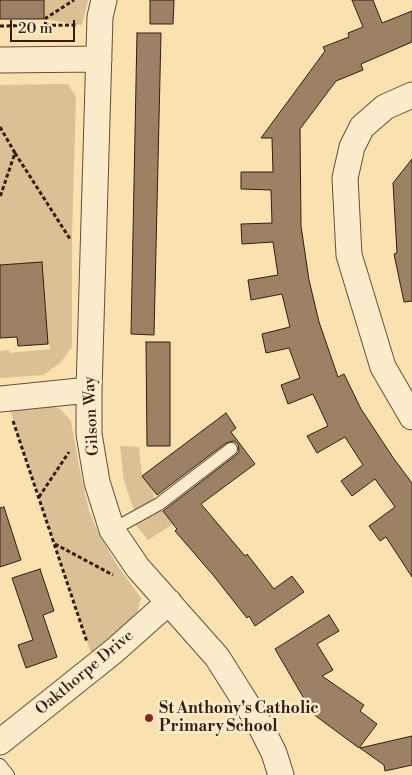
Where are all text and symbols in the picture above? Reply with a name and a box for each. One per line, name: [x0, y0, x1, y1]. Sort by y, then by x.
scale bar: [12, 10, 78, 42]
text: 20 m: [18, 19, 53, 38]
street label: Gilson Way: [80, 376, 104, 456]
street label: Oakthorpe Drive: [32, 626, 138, 720]
place label: St Anthony's Catholic Primary School: [159, 699, 319, 737]
marker: St Anthony's Catholic Primary School: [143, 712, 155, 724]

